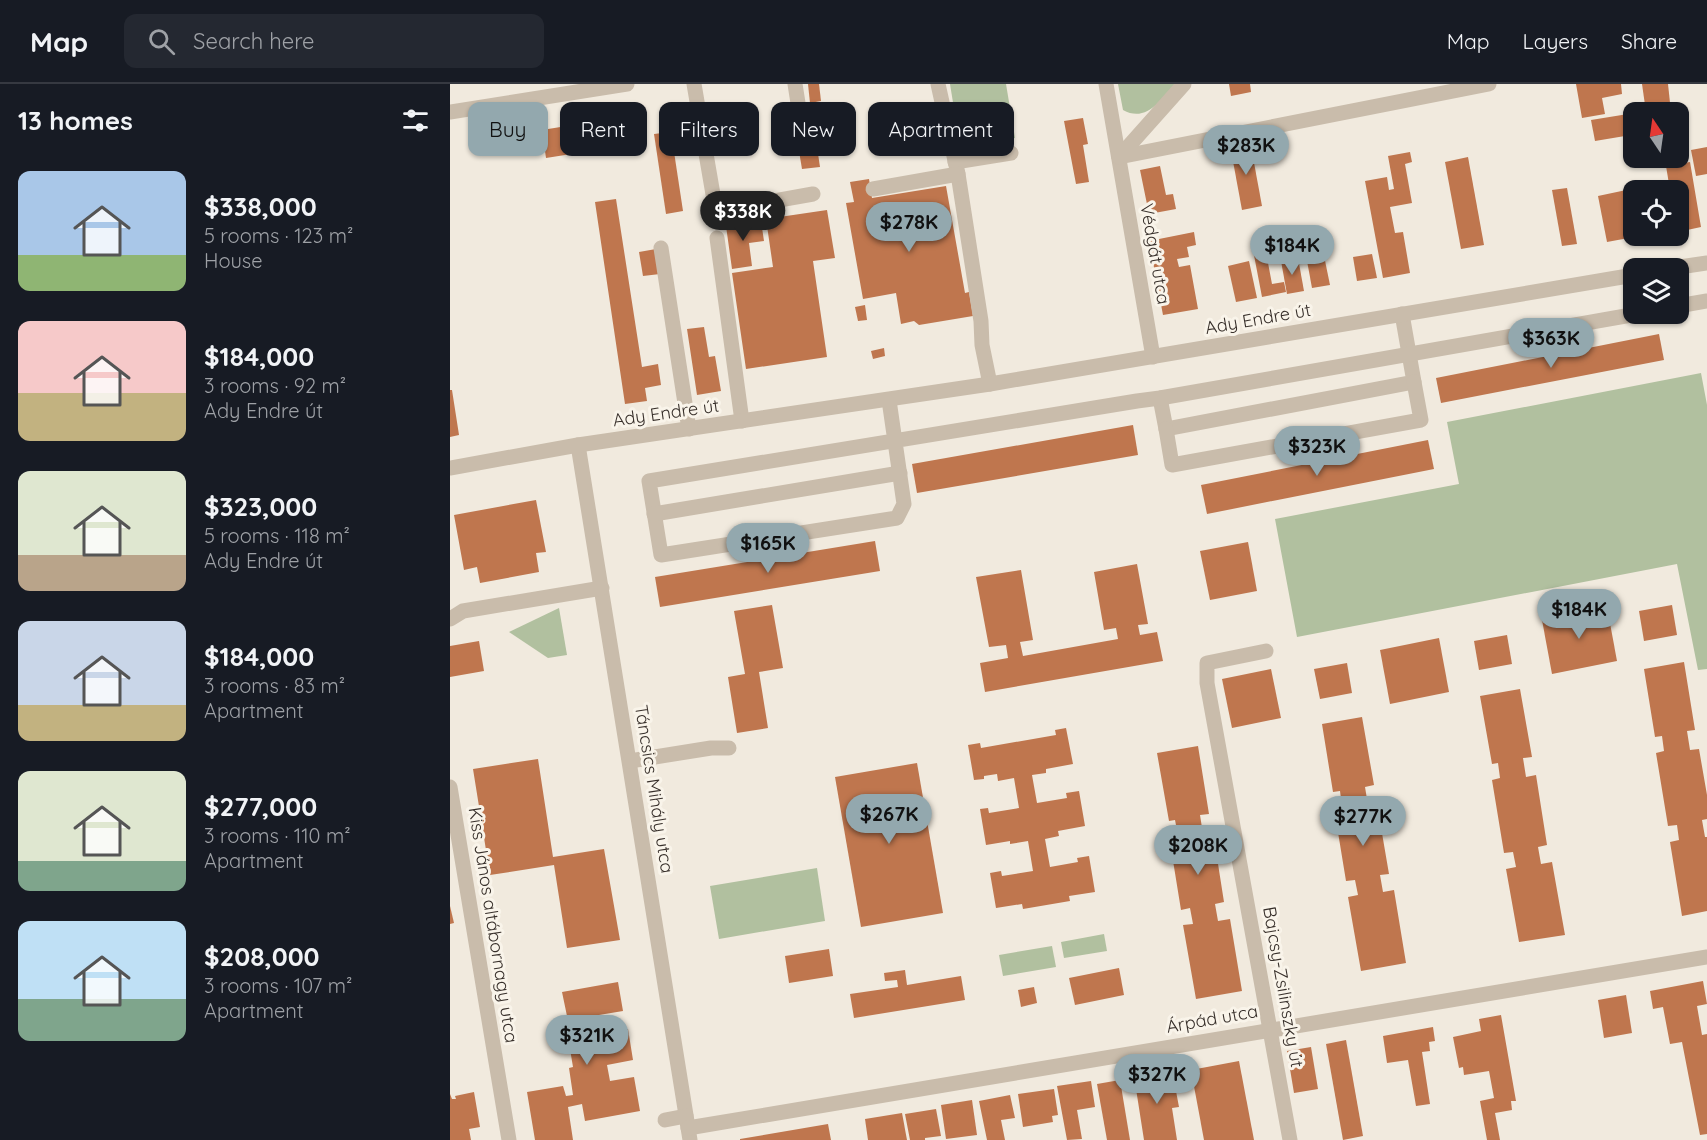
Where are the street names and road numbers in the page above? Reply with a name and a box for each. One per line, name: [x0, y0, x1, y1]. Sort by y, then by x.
street label: Védgát utca: [1135, 202, 1176, 306]
street label: Ady Endre út: [1203, 298, 1313, 339]
street label: Ady Endre út: [611, 394, 721, 431]
street label: Táncsics Mihály utca: [630, 703, 679, 875]
street label: Kiss János altábornagy utca: [463, 805, 524, 1045]
street label: Bajcsy-Zsilinszky út: [1258, 905, 1309, 1069]
street label: Árpád utca: [1164, 999, 1260, 1038]

